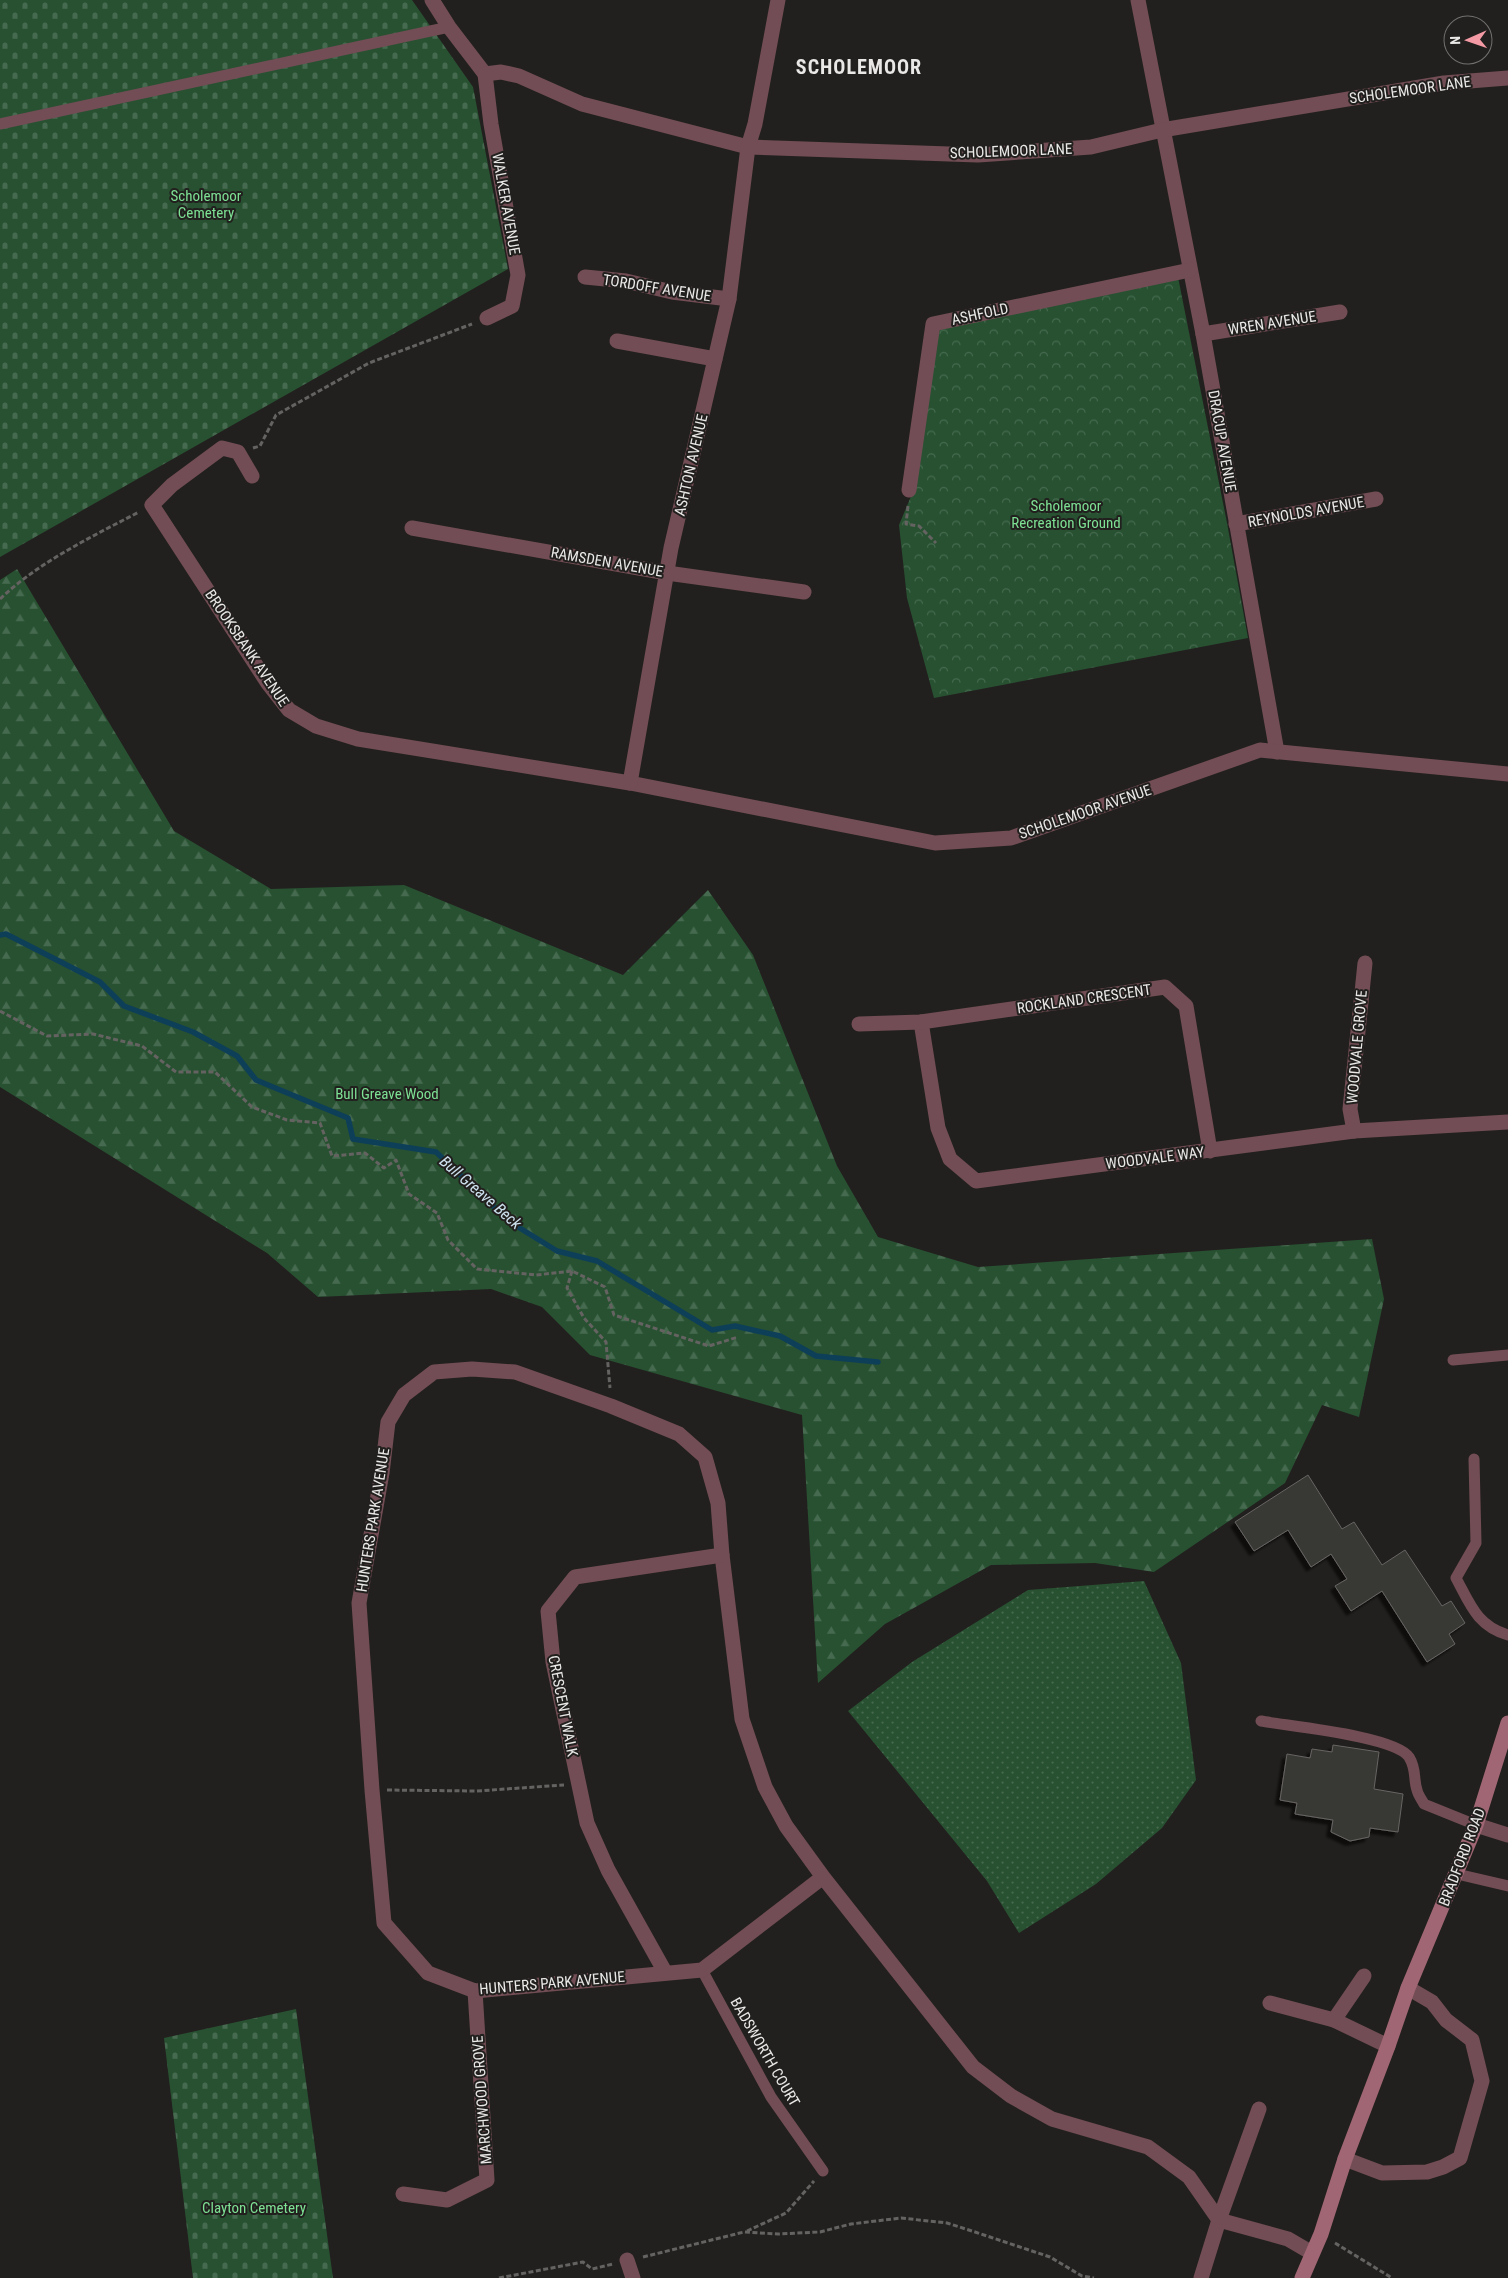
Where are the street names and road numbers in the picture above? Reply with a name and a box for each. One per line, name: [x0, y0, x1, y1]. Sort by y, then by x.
street label: SCHOLEMOOR LANE: [1348, 73, 1472, 107]
street label: SCHOLEMOOR LANE: [949, 140, 1073, 162]
street label: WALKER AVENUE: [488, 152, 524, 256]
street label: TORDOFF AVENUE: [602, 271, 712, 305]
street label: ASHFOLD: [950, 299, 1010, 329]
street label: WREN AVENUE: [1227, 307, 1317, 339]
street label: DRACUP AVENUE: [1204, 389, 1240, 493]
street label: ASHTON AVENUE: [671, 412, 711, 518]
street label: REYNOLDS AVENUE: [1247, 493, 1365, 531]
street label: RAMSDEN AVENUE: [550, 543, 664, 581]
street label: BROOKSBANK AVENUE: [201, 586, 293, 710]
street label: SCHOLEMOOR AVENUE: [1016, 781, 1154, 843]
street label: ROCKLAND CRESCENT: [1016, 981, 1152, 1017]
street label: WOODVALE GROVE: [1343, 989, 1371, 1105]
street label: WOODVALE WAY: [1105, 1143, 1206, 1173]
street label: HUNTERS PARK AVENUE: [353, 1447, 393, 1593]
street label: CRESCENT WALK: [544, 1654, 582, 1759]
street label: BRADFORD ROAD: [1435, 1805, 1489, 1909]
street label: HUNTERS PARK AVENUE: [479, 1968, 625, 1998]
street label: BADSWORTH COURT: [727, 1994, 804, 2110]
street label: MARCHWOOD GROVE: [469, 2035, 495, 2165]

